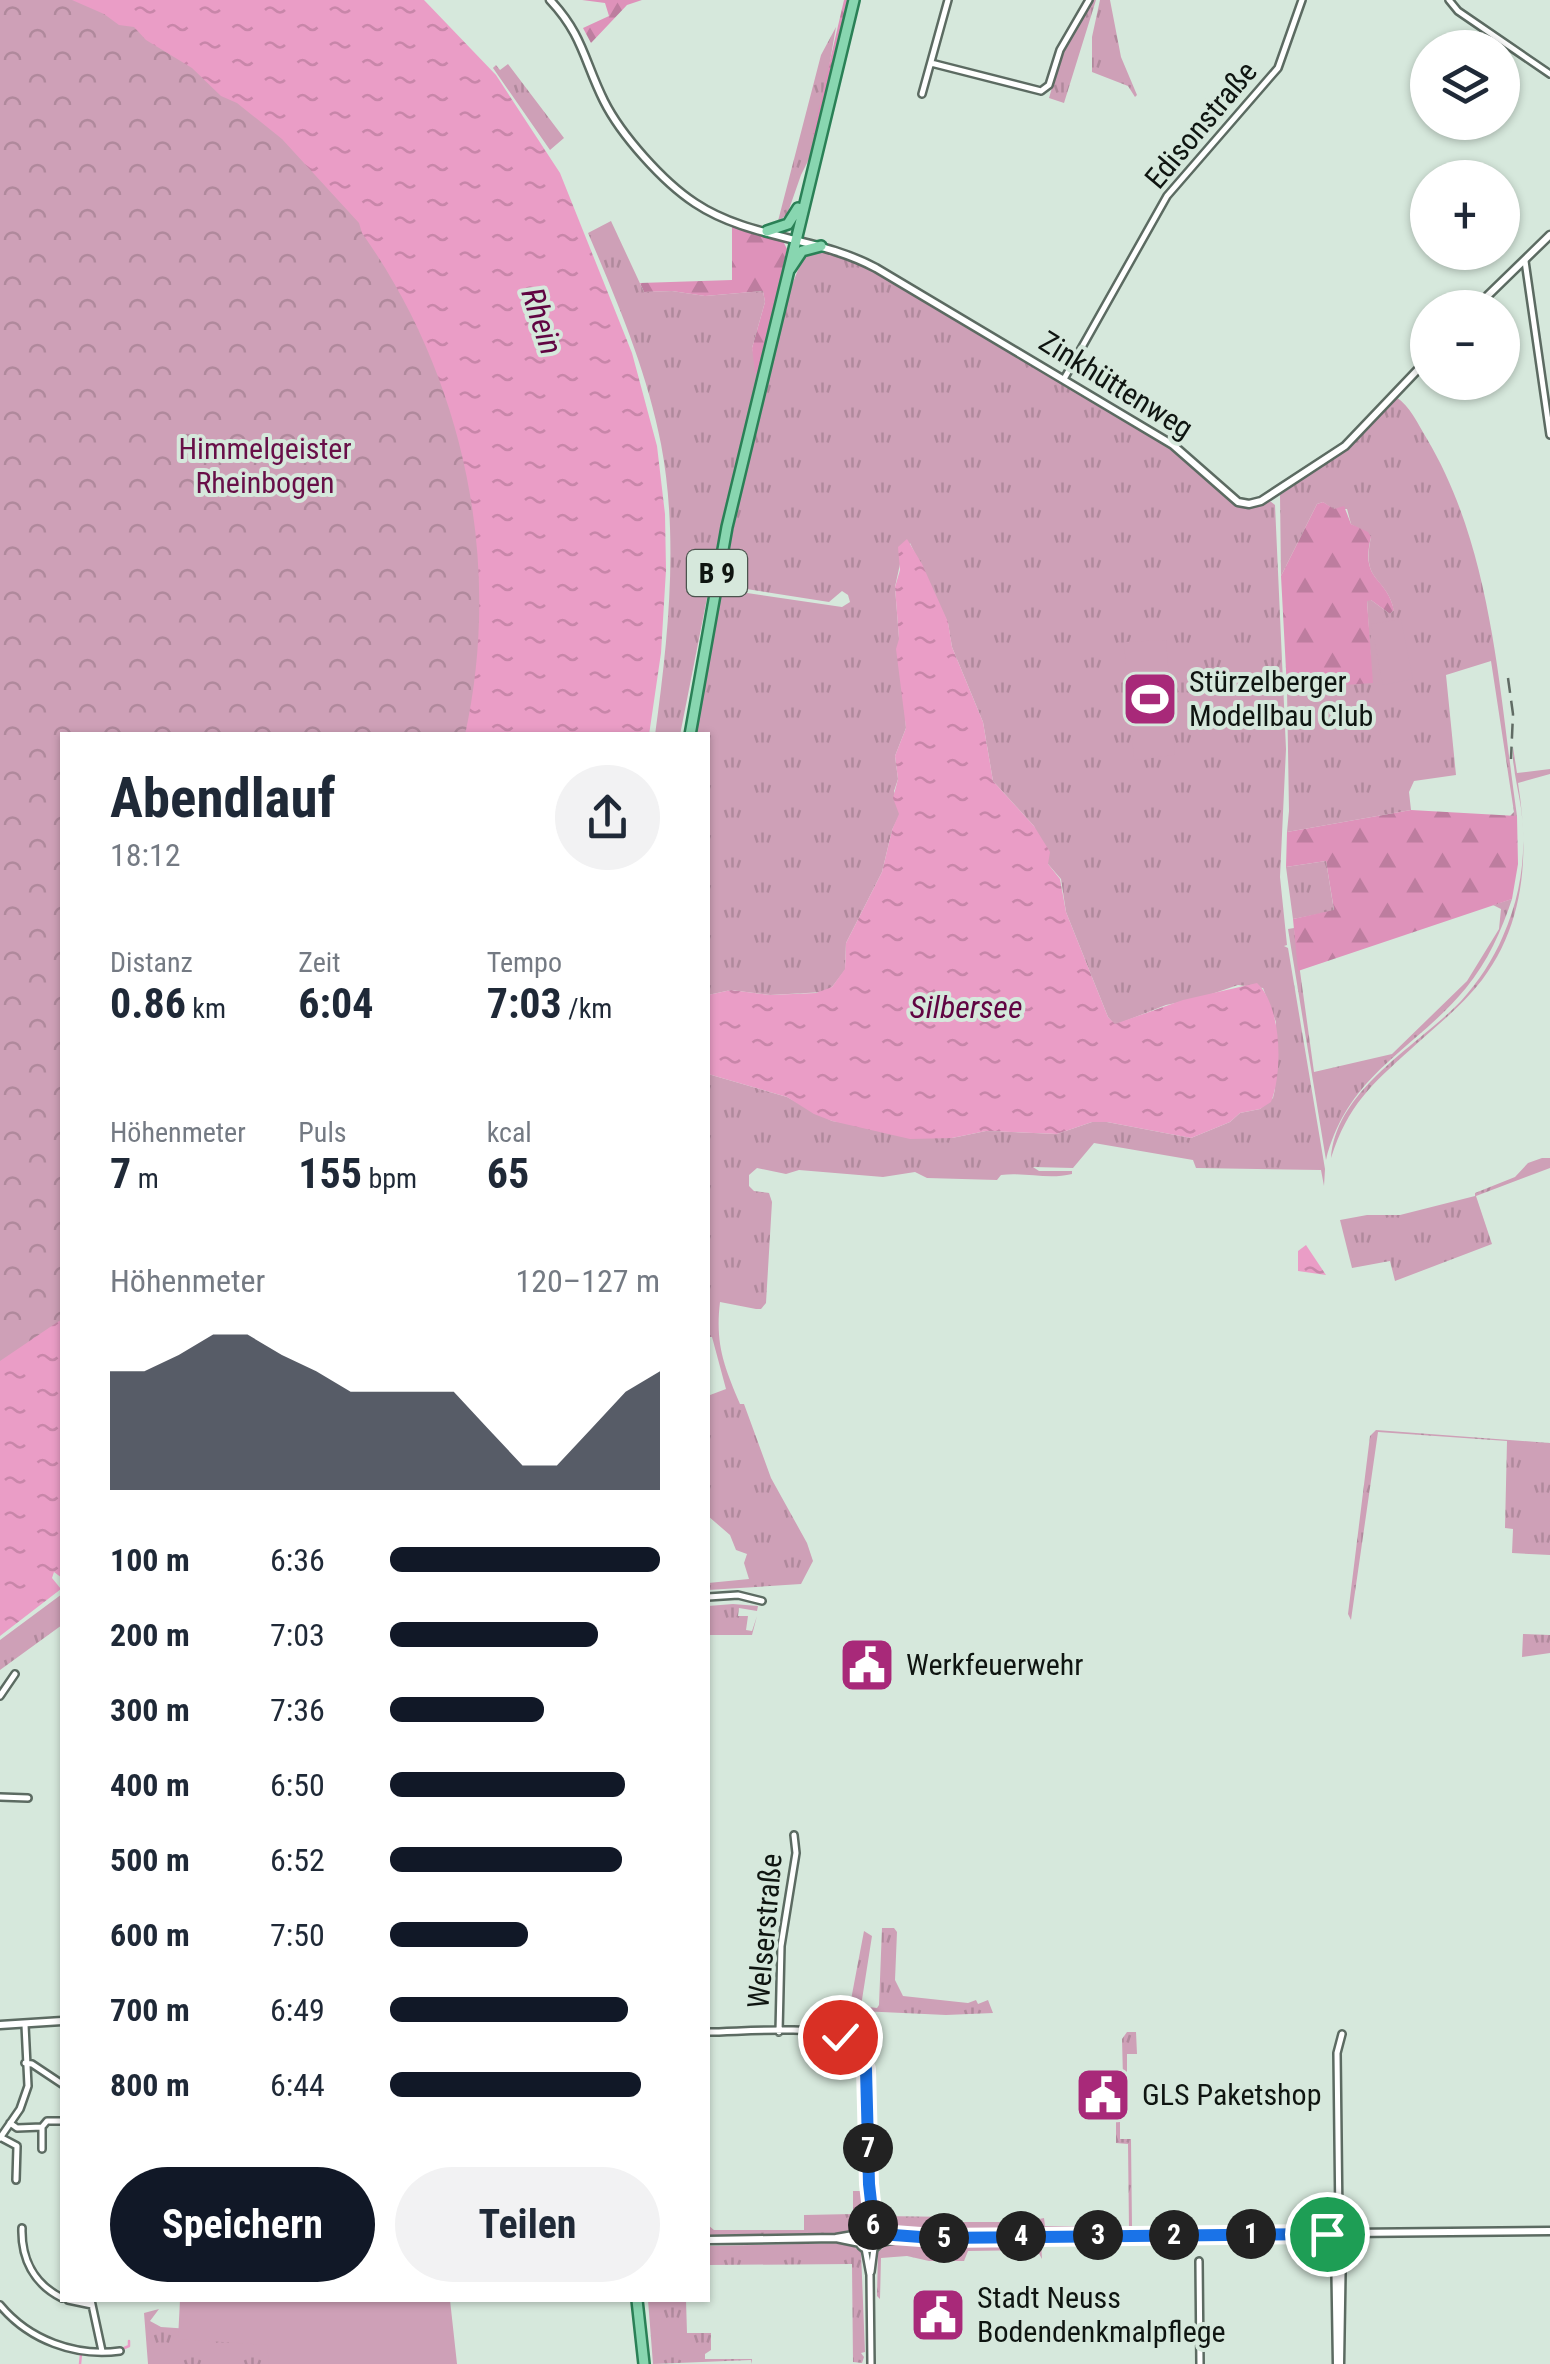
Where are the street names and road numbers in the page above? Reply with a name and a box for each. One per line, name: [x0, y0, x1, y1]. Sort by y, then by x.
street label: Edisonstraße: [1137, 54, 1264, 195]
street label: Zinkhüttenweg: [1033, 324, 1199, 446]
road number: B 9: [687, 550, 747, 596]
street label: Welserstraße: [740, 1852, 789, 2010]

